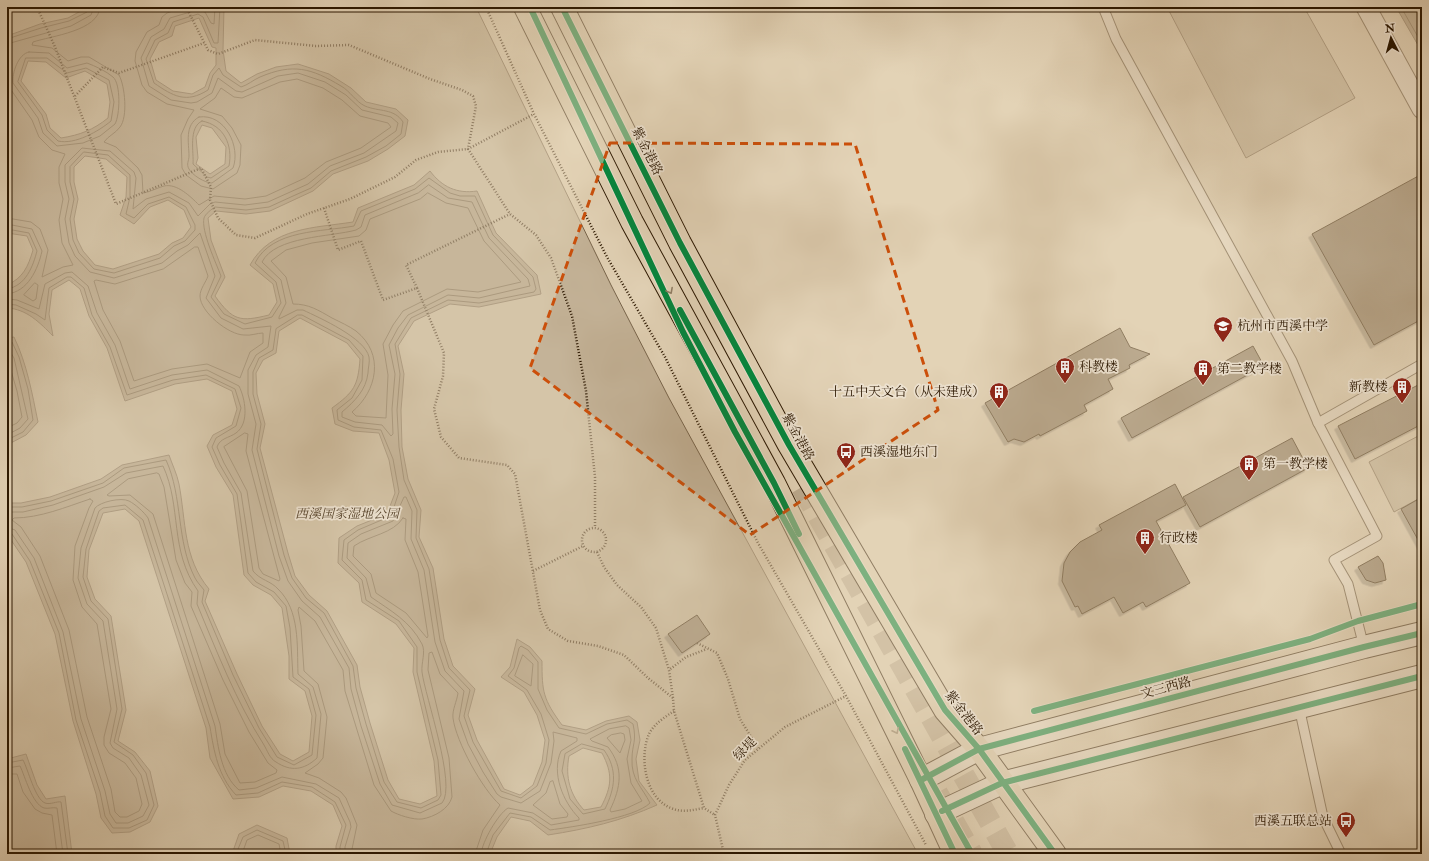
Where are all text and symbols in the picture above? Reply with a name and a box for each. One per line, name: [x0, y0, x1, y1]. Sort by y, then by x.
north arrow: [1371, 18, 1411, 58]
text: N: [1383, 21, 1397, 36]
street label: 紫金港路: [628, 124, 666, 178]
one-way arrow: [665, 287, 673, 295]
school or university icon: 杭州市西溪中学: [1212, 315, 1234, 343]
place label: 杭州市西溪中学: [1237, 318, 1328, 334]
building icon: 科教楼: [1054, 356, 1076, 384]
building icon: 第二教学楼: [1192, 358, 1214, 386]
place label: 科教楼: [1079, 359, 1118, 375]
place label: 第二教学楼: [1217, 361, 1282, 377]
building icon: 新教楼: [1391, 376, 1413, 404]
place label: 新教楼: [1349, 379, 1388, 395]
building icon: 十五中天文台（从未建成）: [988, 381, 1010, 409]
place label: 十五中天文台（从未建成）: [829, 384, 985, 400]
street label: 紫金港路: [778, 410, 818, 464]
bus stop icon: 西溪湿地东门: [835, 441, 857, 469]
place label: 西溪湿地东门: [860, 444, 938, 460]
building icon: 第一教学楼: [1238, 453, 1260, 481]
place label: 第一教学楼: [1263, 456, 1328, 472]
park label: 西溪国家湿地公园: [295, 506, 401, 522]
building icon: 行政楼: [1134, 527, 1156, 555]
place label: 行政楼: [1159, 530, 1198, 546]
street label: 文三西路: [1139, 674, 1193, 702]
street label: 紫金港路: [942, 688, 986, 738]
one-way arrow: [891, 726, 899, 734]
street label: 绿堤: [730, 734, 760, 764]
bus stop icon: 西溪五联总站: [1335, 810, 1357, 838]
place label: 西溪五联总站: [1254, 813, 1332, 829]

